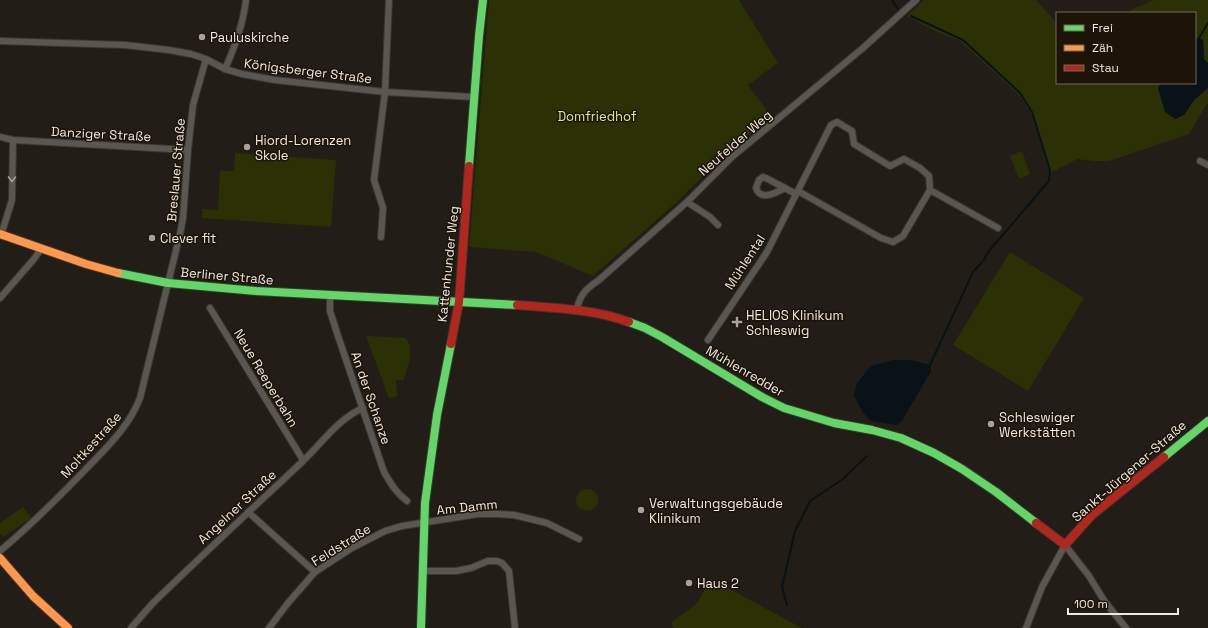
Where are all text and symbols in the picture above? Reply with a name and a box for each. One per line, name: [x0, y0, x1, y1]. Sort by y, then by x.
legend: [1056, 12, 1196, 84]
text: Frei: [1092, 20, 1113, 36]
place label: Pauluskirche: [210, 29, 289, 46]
marker: Pauluskirche: [197, 32, 207, 42]
text: Zäh: [1092, 40, 1113, 56]
street label: Königsberger Straße: [243, 55, 373, 87]
text: Stau: [1092, 60, 1119, 76]
street label: Neufelder Weg: [695, 106, 775, 180]
park label: Domfriedhof: [557, 108, 637, 125]
street label: Breslauer Straße: [163, 117, 189, 223]
street label: Danziger Straße: [50, 123, 152, 145]
place label: Hiord-Lorenzen Skole: [255, 132, 351, 164]
marker: Hiord-Lorenzen Skole: [242, 142, 252, 152]
one-way arrow: [8, 176, 16, 182]
street label: Kattenhunder Weg: [433, 205, 463, 323]
place label: Clever fit: [160, 230, 216, 247]
street label: Mühlental: [721, 231, 769, 293]
marker: Clever fit: [147, 233, 157, 243]
street label: Berliner Straße: [180, 263, 274, 289]
place label: HELIOS Klinikum Schleswig: [746, 307, 844, 339]
marker: HELIOS Klinikum Schleswig: [731, 316, 743, 328]
street label: Neue Reeperbahn: [230, 326, 302, 430]
street label: Mühlenredder: [703, 342, 787, 400]
street label: An der Schanze: [347, 349, 395, 447]
street label: Moltkestraße: [57, 408, 125, 482]
place label: Schleswiger Werkstätten: [999, 409, 1076, 441]
street label: Sankt-Jürgener-Straße: [1068, 417, 1190, 525]
marker: Schleswiger Werkstätten: [986, 419, 996, 429]
street label: Angelner Straße: [194, 466, 280, 548]
street label: Am Damm: [436, 495, 498, 519]
place label: Verwaltungsgebäude Klinikum: [649, 495, 783, 527]
marker: Verwaltungsgebäude Klinikum: [636, 505, 646, 515]
street label: Feldstraße: [308, 520, 374, 570]
place label: Haus 2: [697, 575, 739, 592]
marker: Haus 2: [684, 578, 694, 588]
scale bar: [1068, 590, 1178, 616]
text: 100 m: [1074, 596, 1108, 612]

